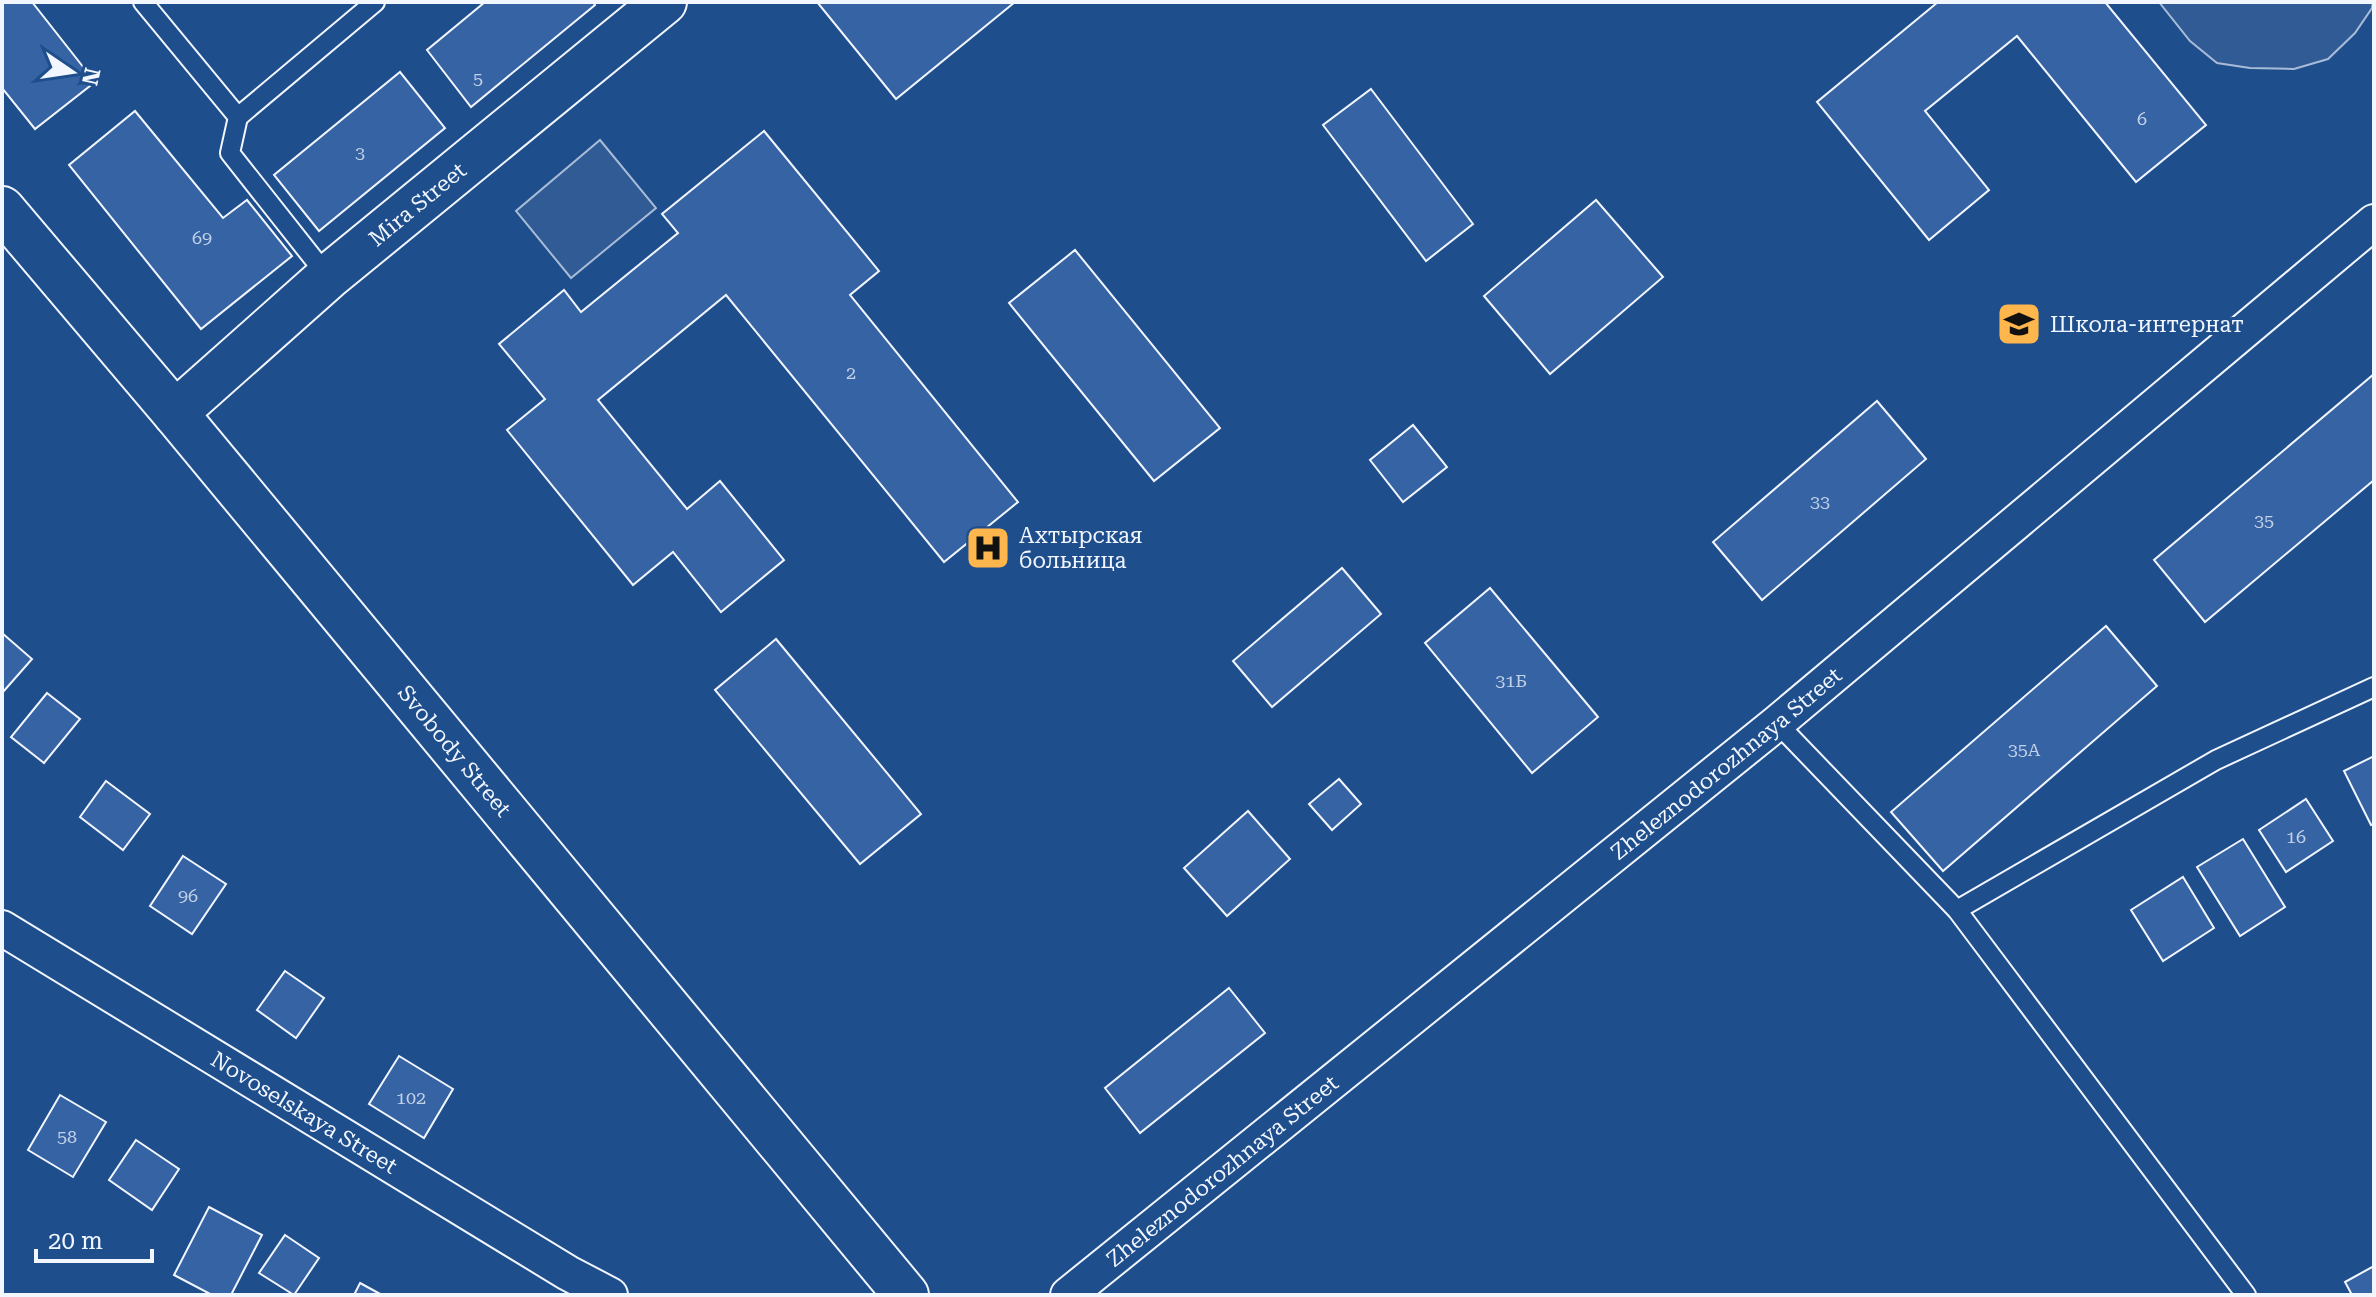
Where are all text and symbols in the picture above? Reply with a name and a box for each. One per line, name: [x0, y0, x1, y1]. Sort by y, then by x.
north arrow: [32, 32, 112, 112]
text: N: [77, 65, 105, 88]
house number: 5: [473, 68, 483, 89]
house number: 6: [2137, 108, 2147, 129]
house number: 3: [355, 142, 365, 163]
street label: Mira Street: [364, 157, 471, 251]
house number: 69: [192, 227, 212, 248]
school or university icon: Школа-интернат: [1995, 300, 2043, 348]
place label: Школа-интернат: [2050, 312, 2244, 337]
house number: 2: [846, 362, 856, 383]
house number: 33: [1810, 491, 1830, 512]
house number: 35: [2254, 510, 2274, 531]
place label: Ахтырская больница: [1019, 523, 1143, 573]
hospital icon: Ахтырская больница: [964, 524, 1012, 572]
street label: Zheleznodorozhnaya Street: [1606, 662, 1846, 865]
house number: 31Б: [1495, 670, 1527, 691]
street label: Svobody Street: [393, 680, 516, 821]
house number: 35А: [2008, 739, 2041, 760]
house number: 16: [2286, 826, 2306, 847]
house number: 96: [178, 885, 198, 906]
street label: Novoselskaya Street: [207, 1046, 402, 1178]
street label: Zheleznodorozhnaya Street: [1101, 1070, 1343, 1271]
house number: 102: [396, 1087, 426, 1108]
house number: 58: [57, 1126, 77, 1147]
scale bar: [36, 1213, 152, 1263]
text: 20 m: [48, 1227, 103, 1255]

